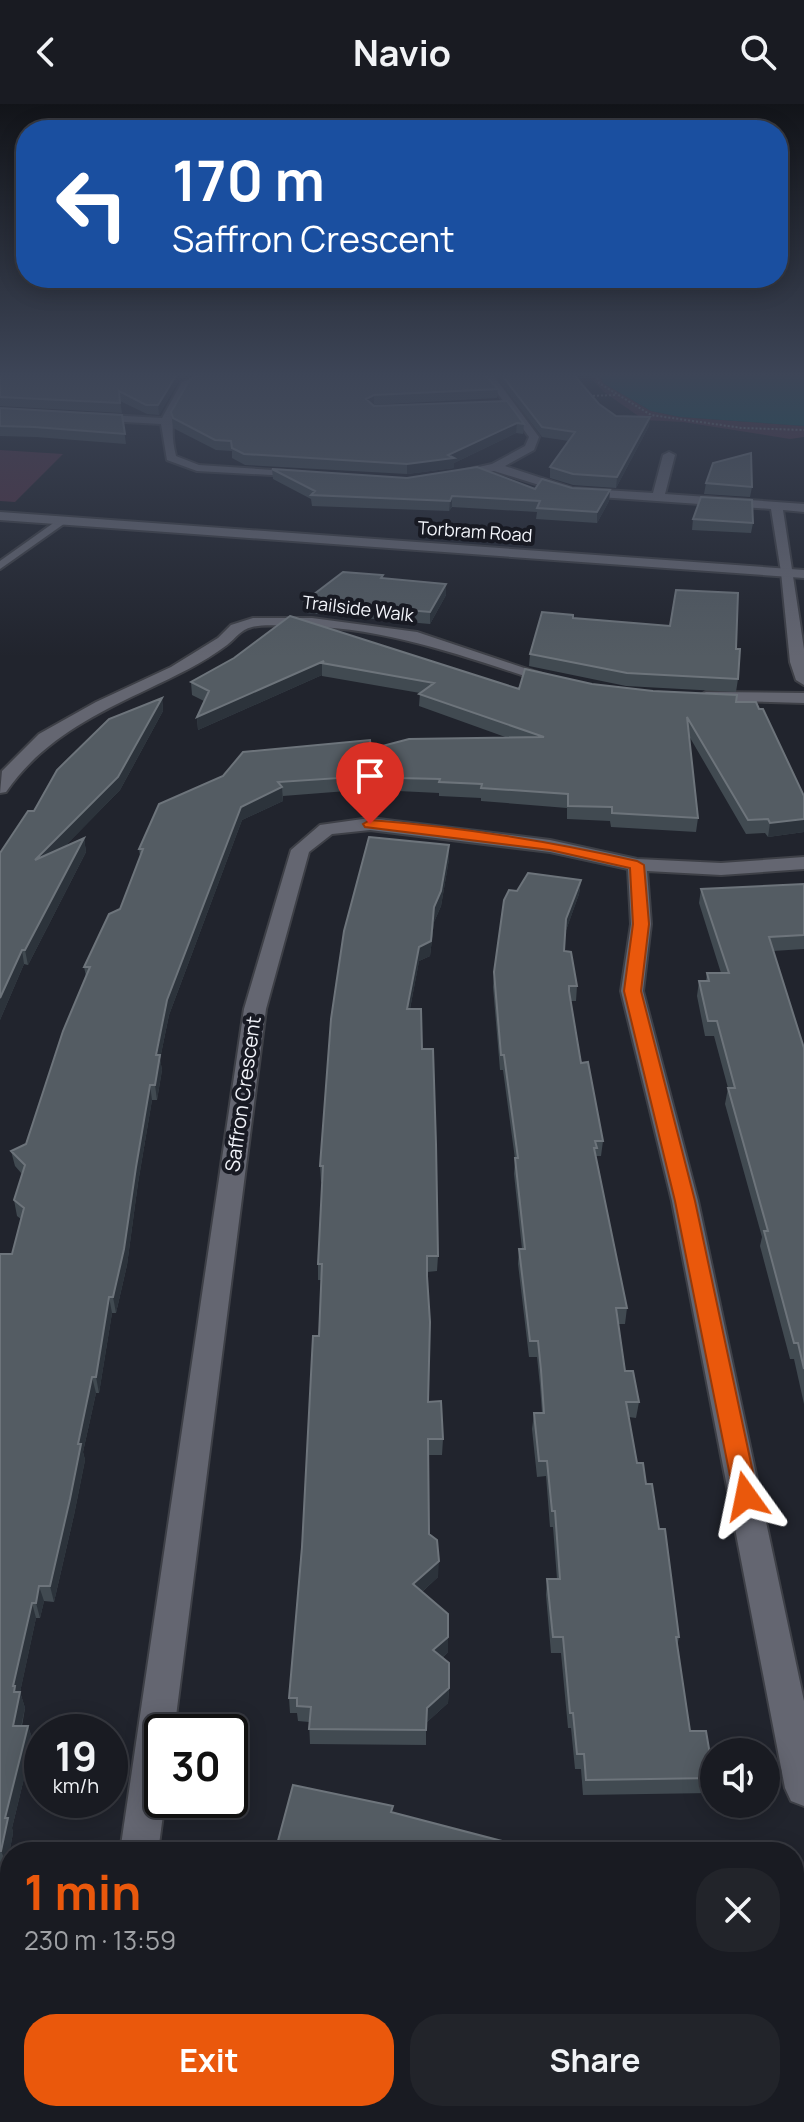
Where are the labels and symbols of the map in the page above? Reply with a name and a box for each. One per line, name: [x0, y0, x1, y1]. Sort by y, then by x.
street label: Torbram Road: [417, 515, 533, 547]
street label: Trailside Walk: [301, 589, 416, 627]
pin: [336, 742, 404, 824]
street label: Saffron Crescent: [218, 1014, 267, 1174]
position arrow: [704, 1454, 788, 1538]
speed limit sign: 30: [144, 1714, 248, 1818]

